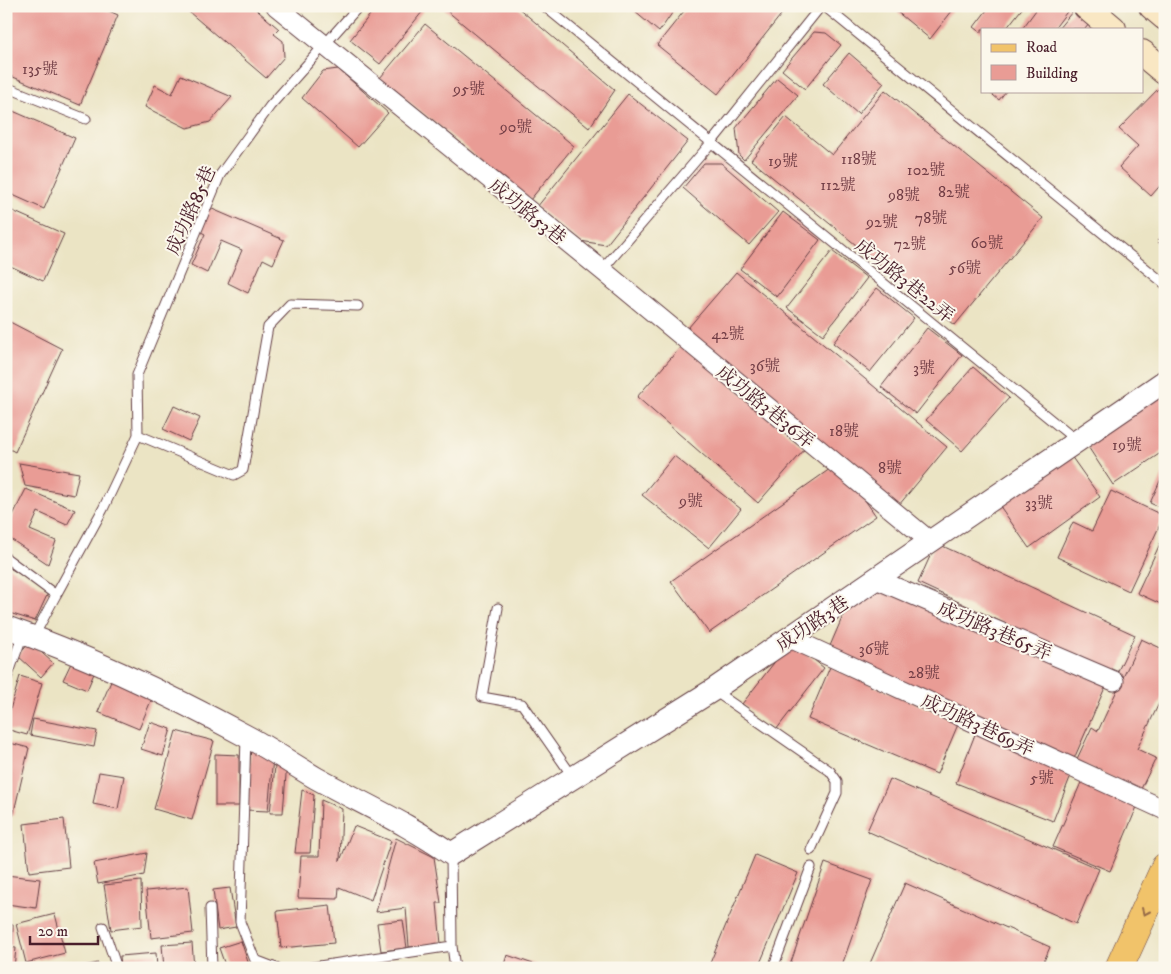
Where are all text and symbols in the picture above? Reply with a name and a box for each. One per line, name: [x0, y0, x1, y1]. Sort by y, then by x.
legend: [981, 28, 1144, 92]
text: Road: [1026, 38, 1058, 57]
house number: 135號: [22, 59, 58, 79]
text: Building: [1026, 64, 1078, 83]
house number: 95號: [452, 79, 485, 99]
house number: 90號: [499, 117, 532, 137]
house number: 118號: [841, 149, 877, 169]
house number: 19號: [768, 151, 798, 171]
house number: 102號: [907, 160, 945, 180]
street label: 成功路85巷: [162, 163, 221, 259]
street label: 成功路53巷: [484, 174, 570, 250]
house number: 112號: [820, 175, 856, 195]
house number: 82號: [938, 182, 970, 202]
house number: 98號: [887, 185, 920, 205]
house number: 78號: [915, 208, 947, 228]
house number: 92號: [865, 212, 898, 232]
house number: 60號: [971, 233, 1003, 253]
street label: 成功路3巷22弄: [850, 234, 958, 328]
house number: 72號: [894, 234, 926, 254]
house number: 56號: [949, 258, 981, 278]
house number: 42號: [711, 324, 745, 344]
house number: 36號: [750, 356, 780, 376]
house number: 3號: [913, 358, 935, 378]
street label: 成功路3巷36弄: [712, 361, 819, 454]
house number: 18號: [829, 421, 859, 441]
house number: 19號: [1112, 435, 1142, 455]
house number: 8號: [878, 458, 902, 478]
house number: 9號: [678, 491, 703, 511]
house number: 33號: [1025, 493, 1053, 513]
street label: 成功路3巷: [772, 591, 854, 657]
street label: 成功路3巷65弄: [934, 597, 1055, 666]
house number: 36號: [859, 639, 889, 659]
house number: 28號: [908, 663, 940, 683]
street label: 成功路3巷69弄: [917, 689, 1037, 761]
house number: 5號: [1030, 768, 1054, 788]
one-way arrow: [1140, 907, 1151, 916]
scale bar: [30, 914, 98, 946]
text: 20 m: [38, 922, 68, 941]

